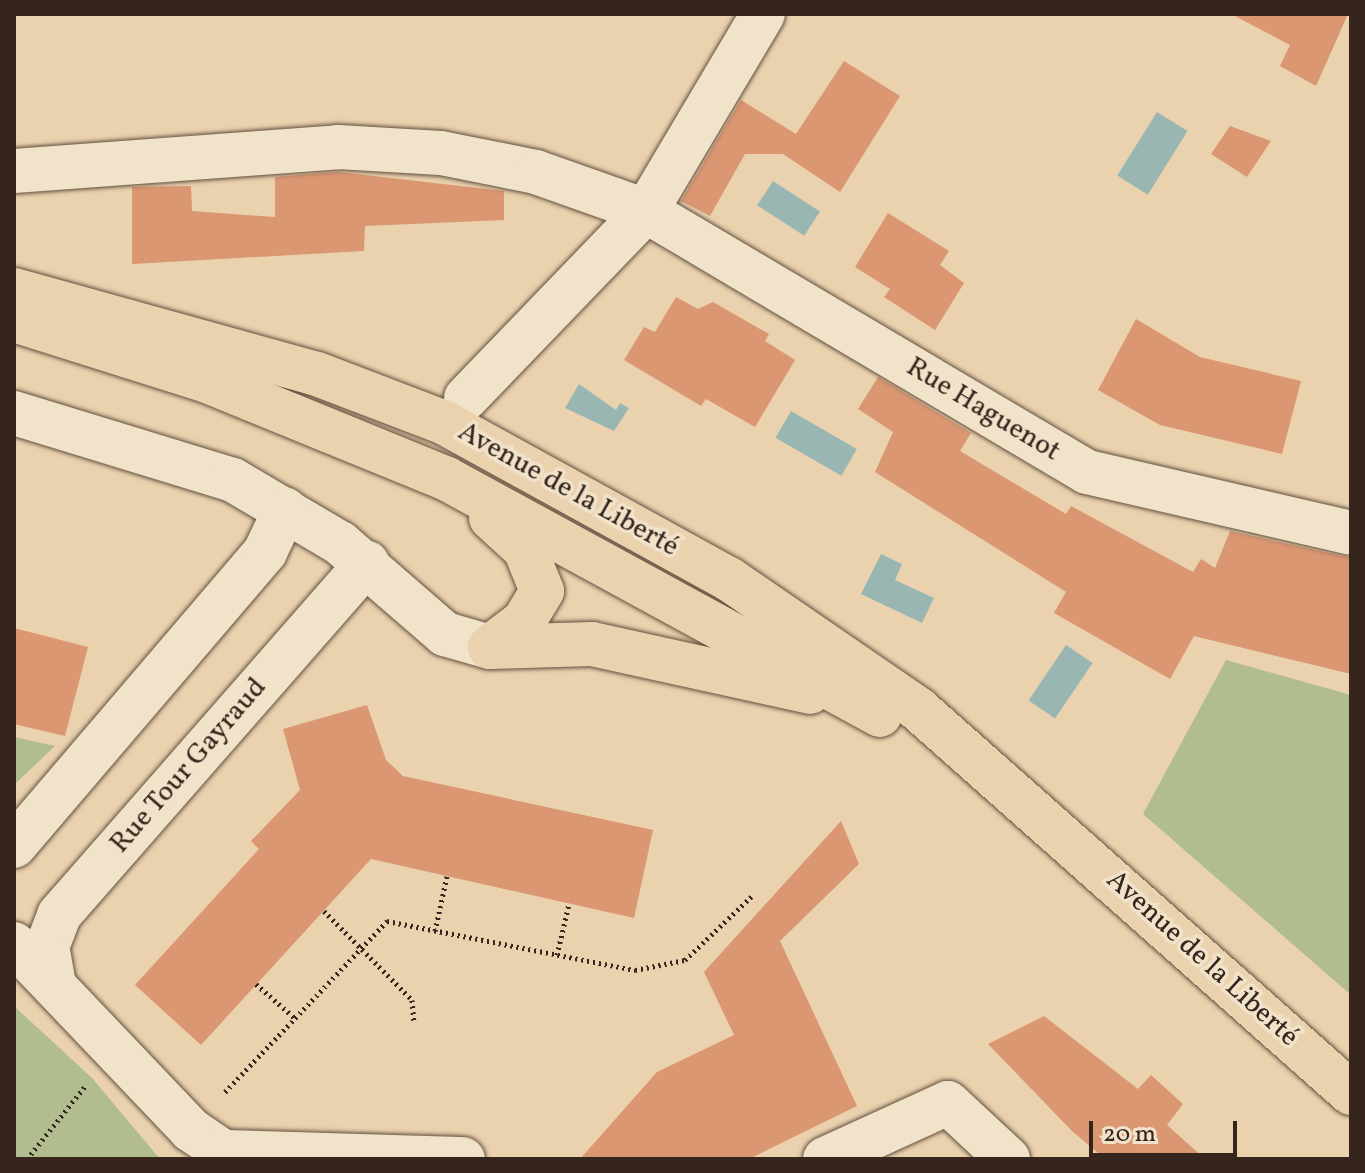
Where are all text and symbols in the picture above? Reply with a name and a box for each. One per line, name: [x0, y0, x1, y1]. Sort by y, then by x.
street label: Rue Haguenot: [900, 351, 1066, 469]
street label: Avenue de la Liberté: [452, 415, 684, 565]
street label: Rue Tour Gayraud: [103, 671, 275, 861]
street label: Avenue de la Liberté: [1099, 864, 1305, 1054]
scale bar: [1093, 1105, 1241, 1155]
text: 20 m: [1103, 1118, 1156, 1152]

